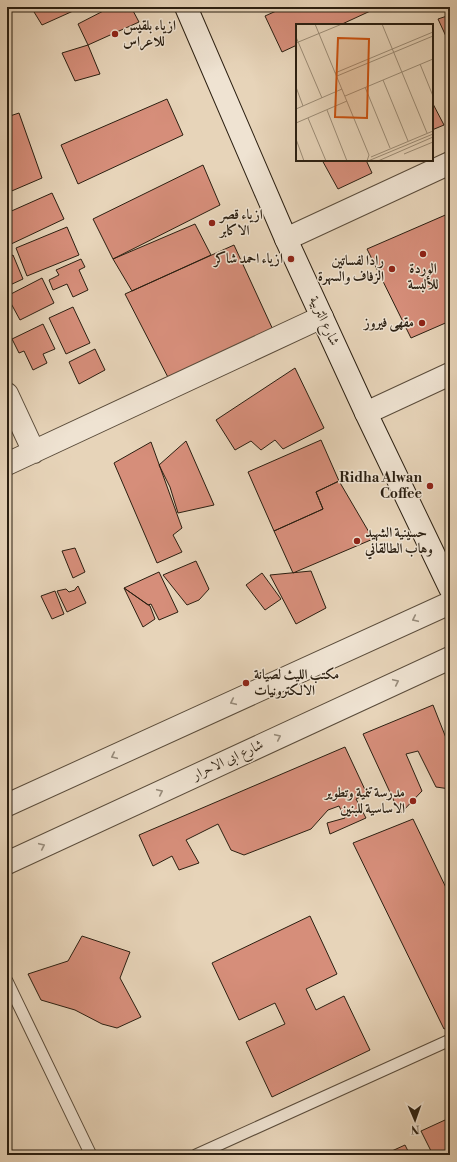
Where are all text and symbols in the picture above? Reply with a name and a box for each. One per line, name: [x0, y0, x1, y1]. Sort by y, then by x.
place label: ازياء بلقيس للاعراس: [123, 17, 176, 51]
inset map: [296, 24, 433, 161]
marker: ازياء بلقيس للاعراس: [110, 29, 120, 39]
place label: ازياء قصر الاكابر: [218, 206, 263, 240]
marker: ازياء قصر الاكابر: [207, 218, 217, 228]
marker: الوردة للألبسة: [418, 249, 428, 259]
place label: ازياء احمد شاكر: [212, 250, 283, 268]
place label: رادا لفساتين الزفاف والسهرة: [318, 252, 384, 286]
marker: ازياء احمد شاكر: [286, 254, 296, 264]
place label: الوردة للألبسة: [408, 260, 438, 294]
marker: رادا لفساتين الزفاف والسهرة: [387, 264, 397, 274]
street label: شارع التربية: [303, 293, 343, 350]
place label: مقهى فيروز: [362, 314, 414, 332]
marker: مقهى فيروز: [417, 318, 427, 328]
place label: Ridha Alwan Coffee: [339, 469, 422, 503]
marker: Ridha Alwan Coffee: [425, 481, 435, 491]
place label: حسينية الشهيد وهاب الطالقاني: [364, 524, 433, 560]
marker: حسينية الشهيد وهاب الطالقاني: [352, 536, 362, 546]
one-way arrow: [411, 615, 418, 623]
place label: مكتب الليث لصيانة الالكترونيات: [254, 666, 339, 700]
marker: مكتب الليث لصيانة الالكترونيات: [241, 678, 251, 688]
one-way arrow: [392, 679, 400, 687]
one-way arrow: [229, 697, 237, 705]
one-way arrow: [274, 734, 282, 742]
street label: شارع ابی الاحرار: [188, 736, 267, 787]
one-way arrow: [111, 751, 119, 759]
place label: مدرسة تنمية وتطوير الاساسية للبنين: [323, 784, 405, 818]
one-way arrow: [156, 789, 164, 797]
marker: مدرسة تنمية وتطوير الاساسية للبنين: [408, 796, 418, 806]
one-way arrow: [38, 843, 46, 851]
north arrow: [395, 1100, 435, 1140]
text: N: [410, 1122, 420, 1136]

